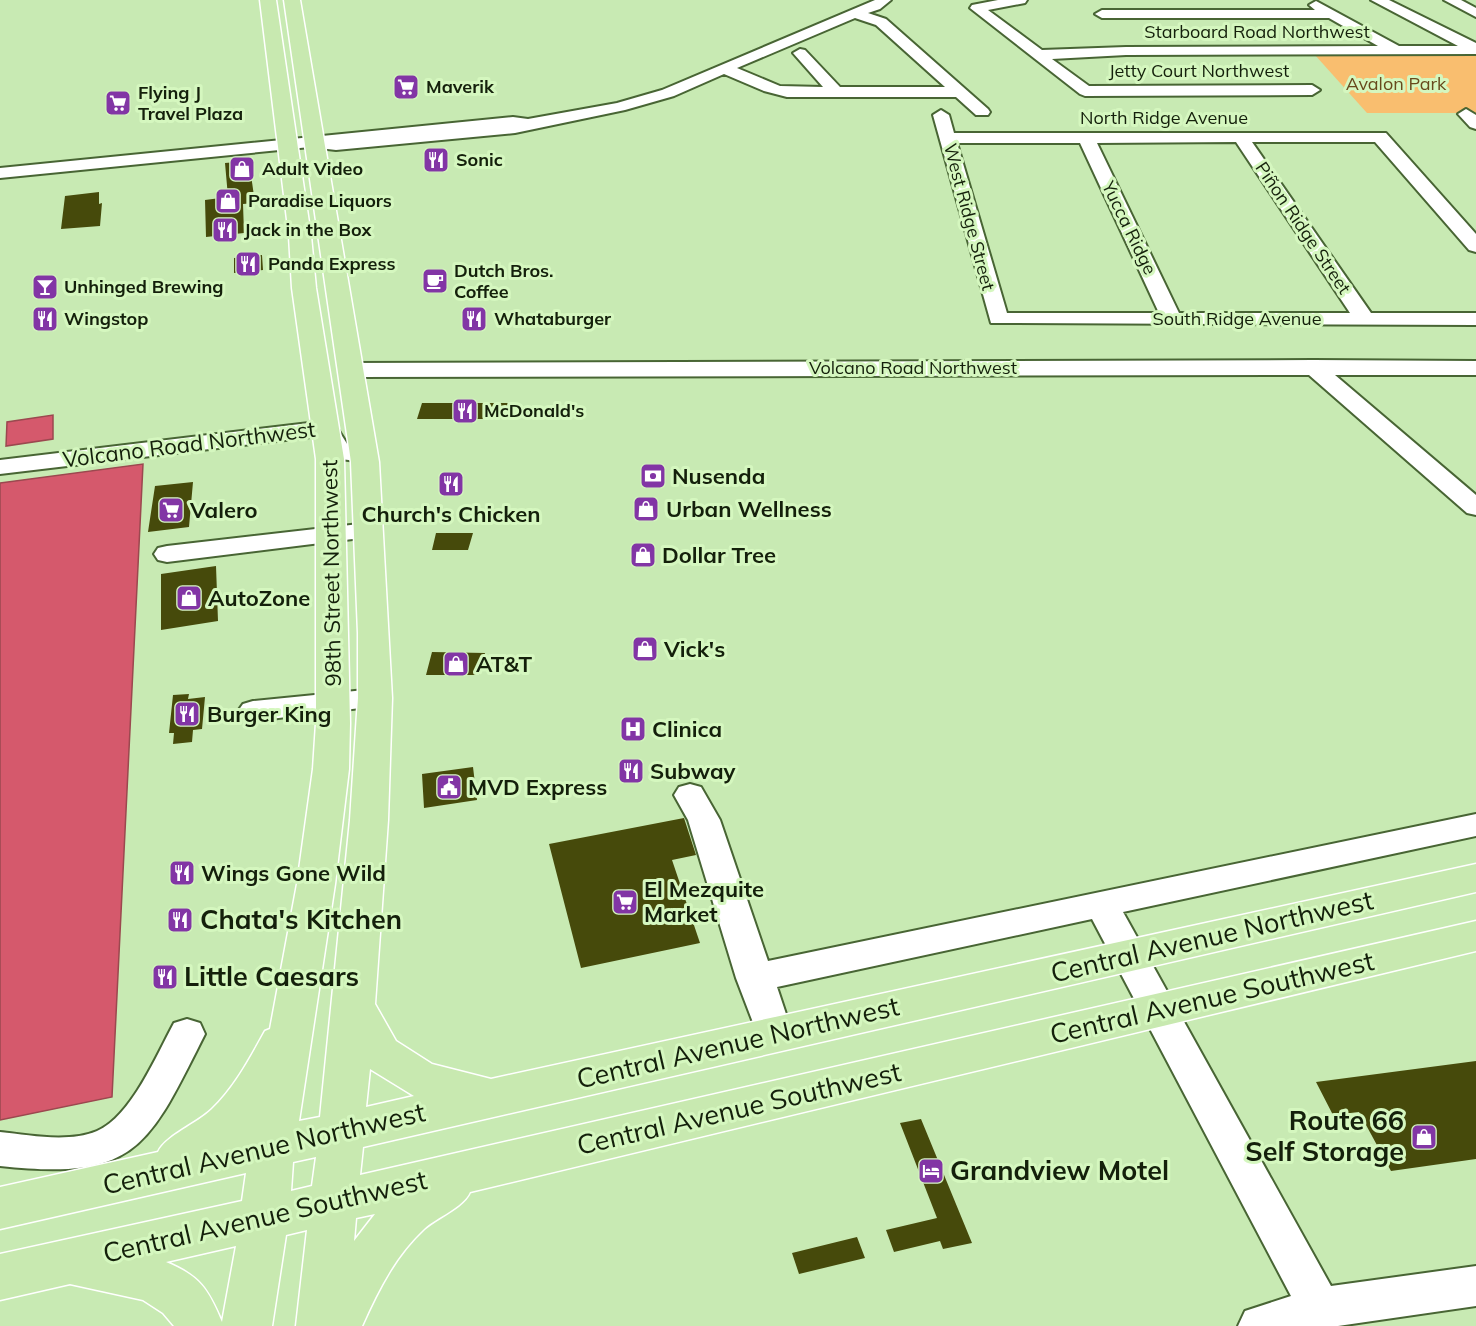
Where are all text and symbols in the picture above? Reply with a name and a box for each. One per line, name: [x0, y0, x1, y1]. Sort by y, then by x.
street label: Starboard Road Northwest: [1144, 20, 1370, 43]
street label: Jetty Court Northwest: [1109, 59, 1289, 82]
supermarket icon: Maverik: [391, 72, 421, 102]
park label: Avalon Park: [1346, 72, 1447, 95]
place label: Maverik: [426, 75, 495, 98]
place label: Flying J Travel Plaza: [138, 81, 243, 125]
supermarket icon: Flying J Travel Plaza: [103, 88, 133, 118]
street label: North Ridge Avenue: [1080, 106, 1248, 129]
street label: West Ridge Street: [939, 141, 1000, 293]
restaurant icon: Sonic: [421, 145, 451, 175]
place label: Sonic: [456, 148, 503, 171]
shop icon: Adult Video: [227, 154, 257, 184]
place label: Adult Video: [262, 157, 363, 180]
street label: Piñon Ridge Street: [1251, 157, 1356, 298]
street label: Yucca Ridge: [1096, 176, 1162, 278]
shop icon: Paradise Liquors: [213, 186, 243, 216]
place label: Paradise Liquors: [248, 189, 392, 212]
restaurant icon: Jack in the Box: [210, 215, 240, 245]
place label: Jack in the Box: [244, 218, 372, 241]
restaurant icon: Panda Express: [233, 249, 263, 279]
place label: Panda Express: [268, 252, 395, 275]
place label: Dutch Bros. Coffee: [454, 259, 553, 303]
cafe icon: Dutch Bros. Coffee: [420, 266, 450, 296]
bar icon: Unhinged Brewing: [30, 272, 60, 302]
place label: Unhinged Brewing: [64, 275, 223, 298]
restaurant icon: Wingstop: [30, 304, 60, 334]
restaurant icon: Whataburger: [459, 304, 489, 334]
place label: Wingstop: [64, 307, 148, 330]
place label: Whataburger: [494, 307, 612, 330]
street label: South Ridge Avenue: [1152, 307, 1322, 330]
street label: Volcano Road Northwest: [809, 356, 1017, 379]
restaurant icon: McDonald's: [450, 396, 480, 426]
place label: McDonald's: [484, 399, 584, 422]
street label: Volcano Road Northwest: [61, 415, 317, 473]
street label: 98th Street Northwest: [315, 459, 347, 687]
bank icon: Nusenda: [638, 461, 668, 491]
place label: Nusenda: [672, 462, 765, 490]
restaurant icon: Church's Chicken: [436, 469, 466, 499]
shop icon: Urban Wellness: [631, 494, 661, 524]
supermarket icon: Valero: [156, 495, 186, 525]
place label: Urban Wellness: [666, 495, 832, 523]
place label: Valero: [189, 496, 257, 524]
place label: Church's Chicken: [361, 500, 541, 528]
shop icon: Dollar Tree: [628, 540, 658, 570]
place label: Dollar Tree: [662, 541, 776, 569]
shop icon: AutoZone: [174, 583, 204, 613]
place label: AutoZone: [208, 584, 310, 612]
shop icon: Vick's: [630, 634, 660, 664]
place label: Vick's: [663, 635, 725, 663]
shop icon: AT&T: [441, 649, 471, 679]
place label: AT&T: [476, 650, 532, 678]
restaurant icon: Burger King: [172, 699, 202, 729]
place label: Burger King: [207, 700, 332, 728]
hospital icon: Clinica: [618, 714, 648, 744]
place label: Clinica: [652, 715, 722, 743]
restaurant icon: Subway: [616, 756, 646, 786]
place label: Subway: [650, 757, 735, 785]
public building icon: MVD Express: [434, 772, 464, 802]
place label: MVD Express: [468, 773, 607, 801]
restaurant icon: Wings Gone Wild: [167, 858, 197, 888]
place label: Wings Gone Wild: [201, 859, 386, 887]
place label: El Mezquite Market: [644, 875, 764, 928]
street label: Central Avenue Northwest: [1047, 882, 1376, 990]
supermarket icon: El Mezquite Market: [610, 887, 640, 917]
place label: Chata's Kitchen: [200, 902, 402, 936]
restaurant icon: Chata's Kitchen: [165, 905, 195, 935]
street label: Central Avenue Southwest: [1046, 943, 1377, 1051]
place label: Little Caesars: [184, 959, 359, 993]
restaurant icon: Little Caesars: [150, 962, 180, 992]
street label: Central Avenue Northwest: [573, 988, 902, 1096]
street label: Central Avenue Southwest: [573, 1054, 904, 1162]
street label: Central Avenue Northwest: [99, 1094, 428, 1202]
place label: Route 66 Self Storage: [1245, 1103, 1404, 1168]
shop icon: Route 66 Self Storage: [1409, 1122, 1439, 1152]
place label: Grandview Motel: [950, 1153, 1169, 1187]
hotel icon: Grandview Motel: [916, 1156, 946, 1186]
street label: Central Avenue Southwest: [99, 1162, 430, 1270]

